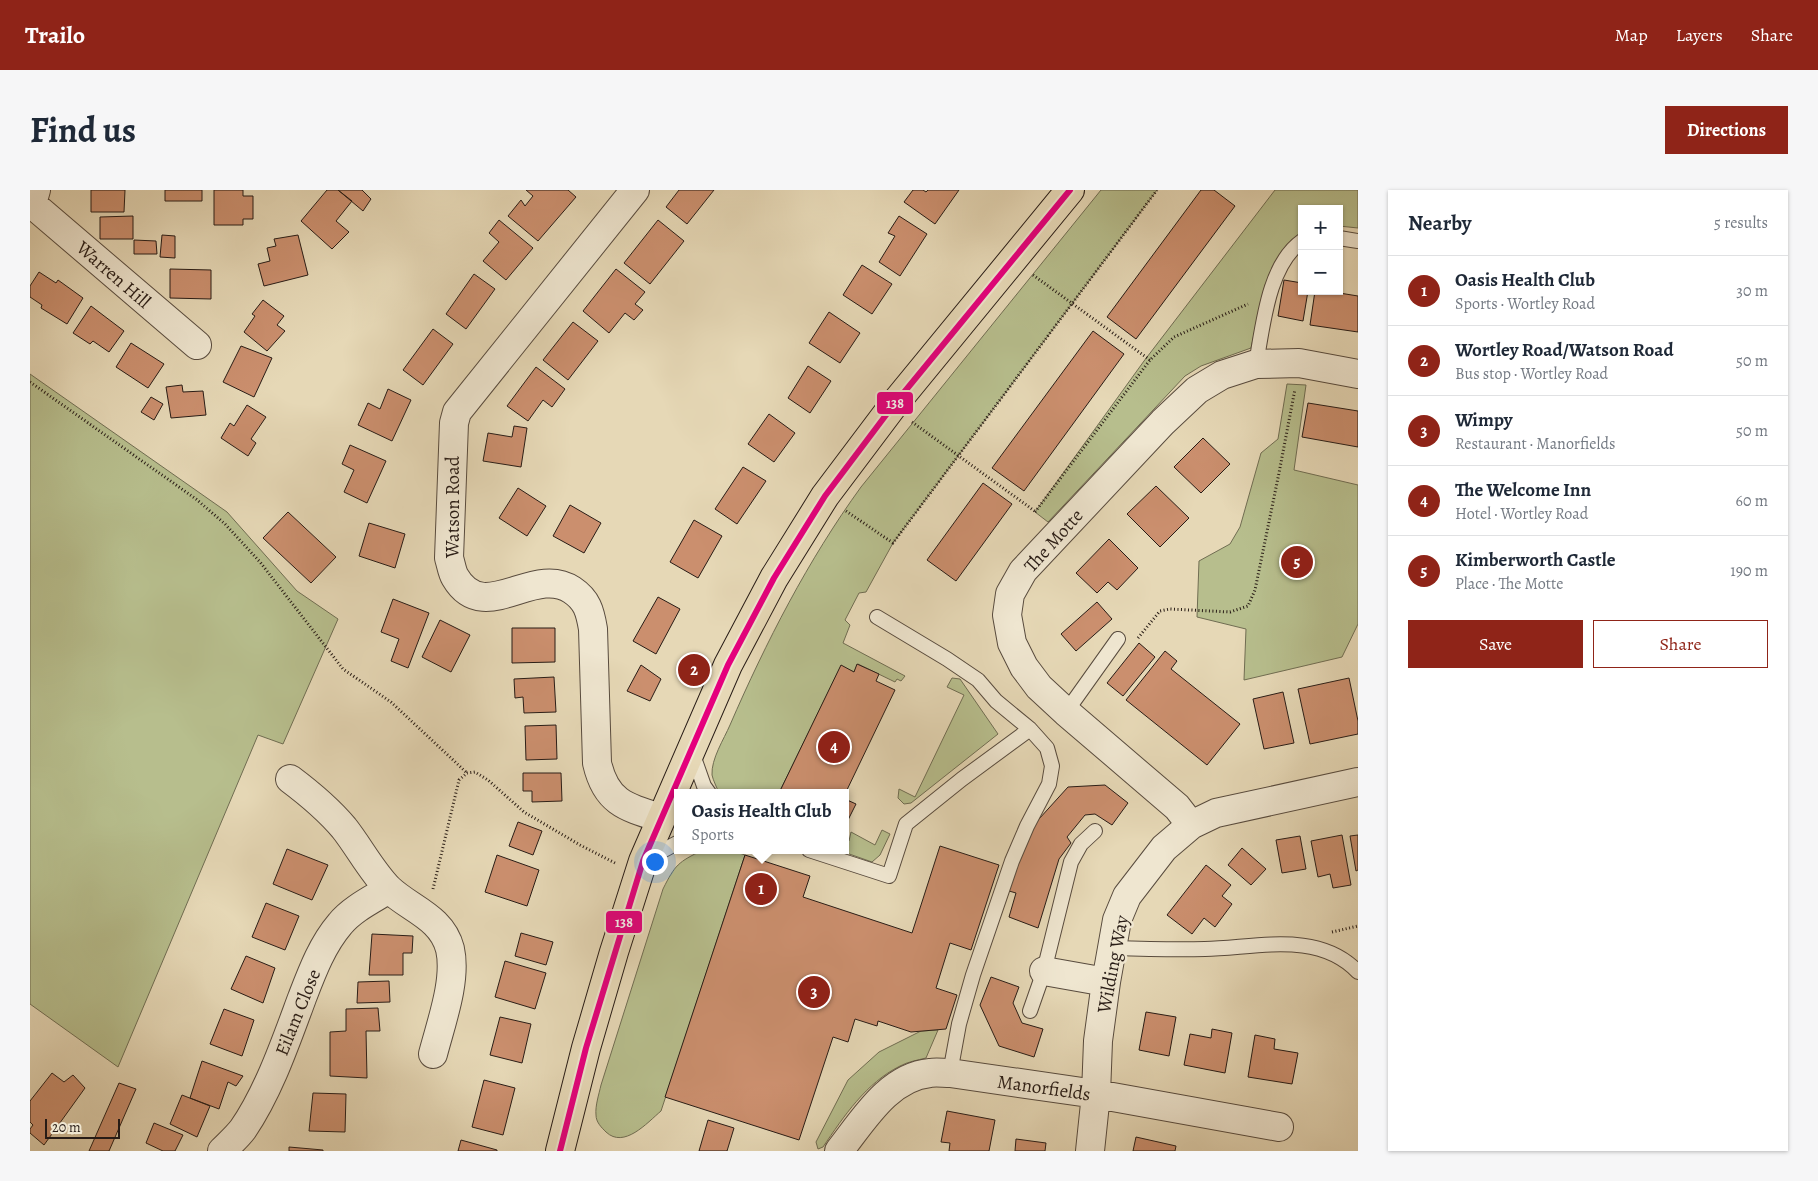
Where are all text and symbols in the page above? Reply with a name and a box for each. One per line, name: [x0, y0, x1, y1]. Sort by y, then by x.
text: Trailo: [25, 19, 85, 51]
text: Map: [1615, 23, 1648, 47]
text: Layers: [1676, 23, 1723, 47]
text: Share: [1751, 23, 1793, 47]
text: Find us: [30, 106, 136, 154]
button: Directions: [1665, 106, 1788, 154]
map controls: [1298, 205, 1343, 295]
button: +: [1298, 205, 1343, 250]
text: Nearby: [1408, 209, 1471, 237]
text: 5 results: [1714, 212, 1768, 234]
street label: Warren Hill: [70, 234, 156, 315]
button: −: [1298, 250, 1343, 295]
text: Oasis Health Club: [1455, 267, 1595, 293]
text: 1: [1421, 280, 1427, 302]
text: 30 m: [1736, 280, 1768, 302]
text: Sports · Wortley Road: [1455, 293, 1595, 315]
text: Wortley Road/Watson Road: [1455, 337, 1674, 363]
text: 2: [1420, 350, 1428, 372]
text: 50 m: [1736, 350, 1768, 372]
text: Bus stop · Wortley Road: [1455, 363, 1608, 385]
line badge: 138: [876, 391, 914, 415]
text: 138: [886, 394, 904, 413]
text: Wimpy: [1455, 407, 1513, 433]
text: 3: [1421, 420, 1427, 442]
text: 50 m: [1736, 420, 1768, 442]
text: Restaurant · Manorfields: [1455, 433, 1615, 455]
street label: Watson Road: [440, 455, 466, 559]
text: The Welcome Inn: [1455, 477, 1591, 503]
text: 4: [1420, 490, 1428, 512]
text: 60 m: [1736, 490, 1768, 512]
street label: The Motte: [1018, 503, 1089, 578]
text: Hotel · Wortley Road: [1455, 503, 1588, 525]
pin: 5: [1281, 543, 1313, 581]
text: Kimberworth Castle: [1455, 547, 1615, 573]
text: 5: [1421, 560, 1427, 582]
text: 190 m: [1730, 560, 1768, 582]
text: Place · The Motte: [1455, 573, 1564, 595]
button: Save: [1408, 620, 1583, 668]
button: Share: [1593, 620, 1768, 668]
pin: 2: [678, 651, 710, 689]
pin: 4: [818, 728, 850, 766]
popup: [674, 789, 849, 854]
text: Oasis Health Club: [692, 798, 831, 824]
text: Sports: [692, 824, 734, 846]
your location: [642, 849, 668, 875]
pin: 1: [745, 870, 777, 908]
line badge: 138: [605, 910, 643, 934]
street label: Wilding Way: [1091, 912, 1135, 1016]
text: 138: [615, 913, 633, 932]
street label: Eilam Close: [269, 965, 327, 1060]
pin: 3: [798, 973, 830, 1011]
street label: Manorfields: [995, 1069, 1092, 1107]
scale bar: [45, 1116, 120, 1139]
text: 20 m: [52, 1118, 81, 1137]

